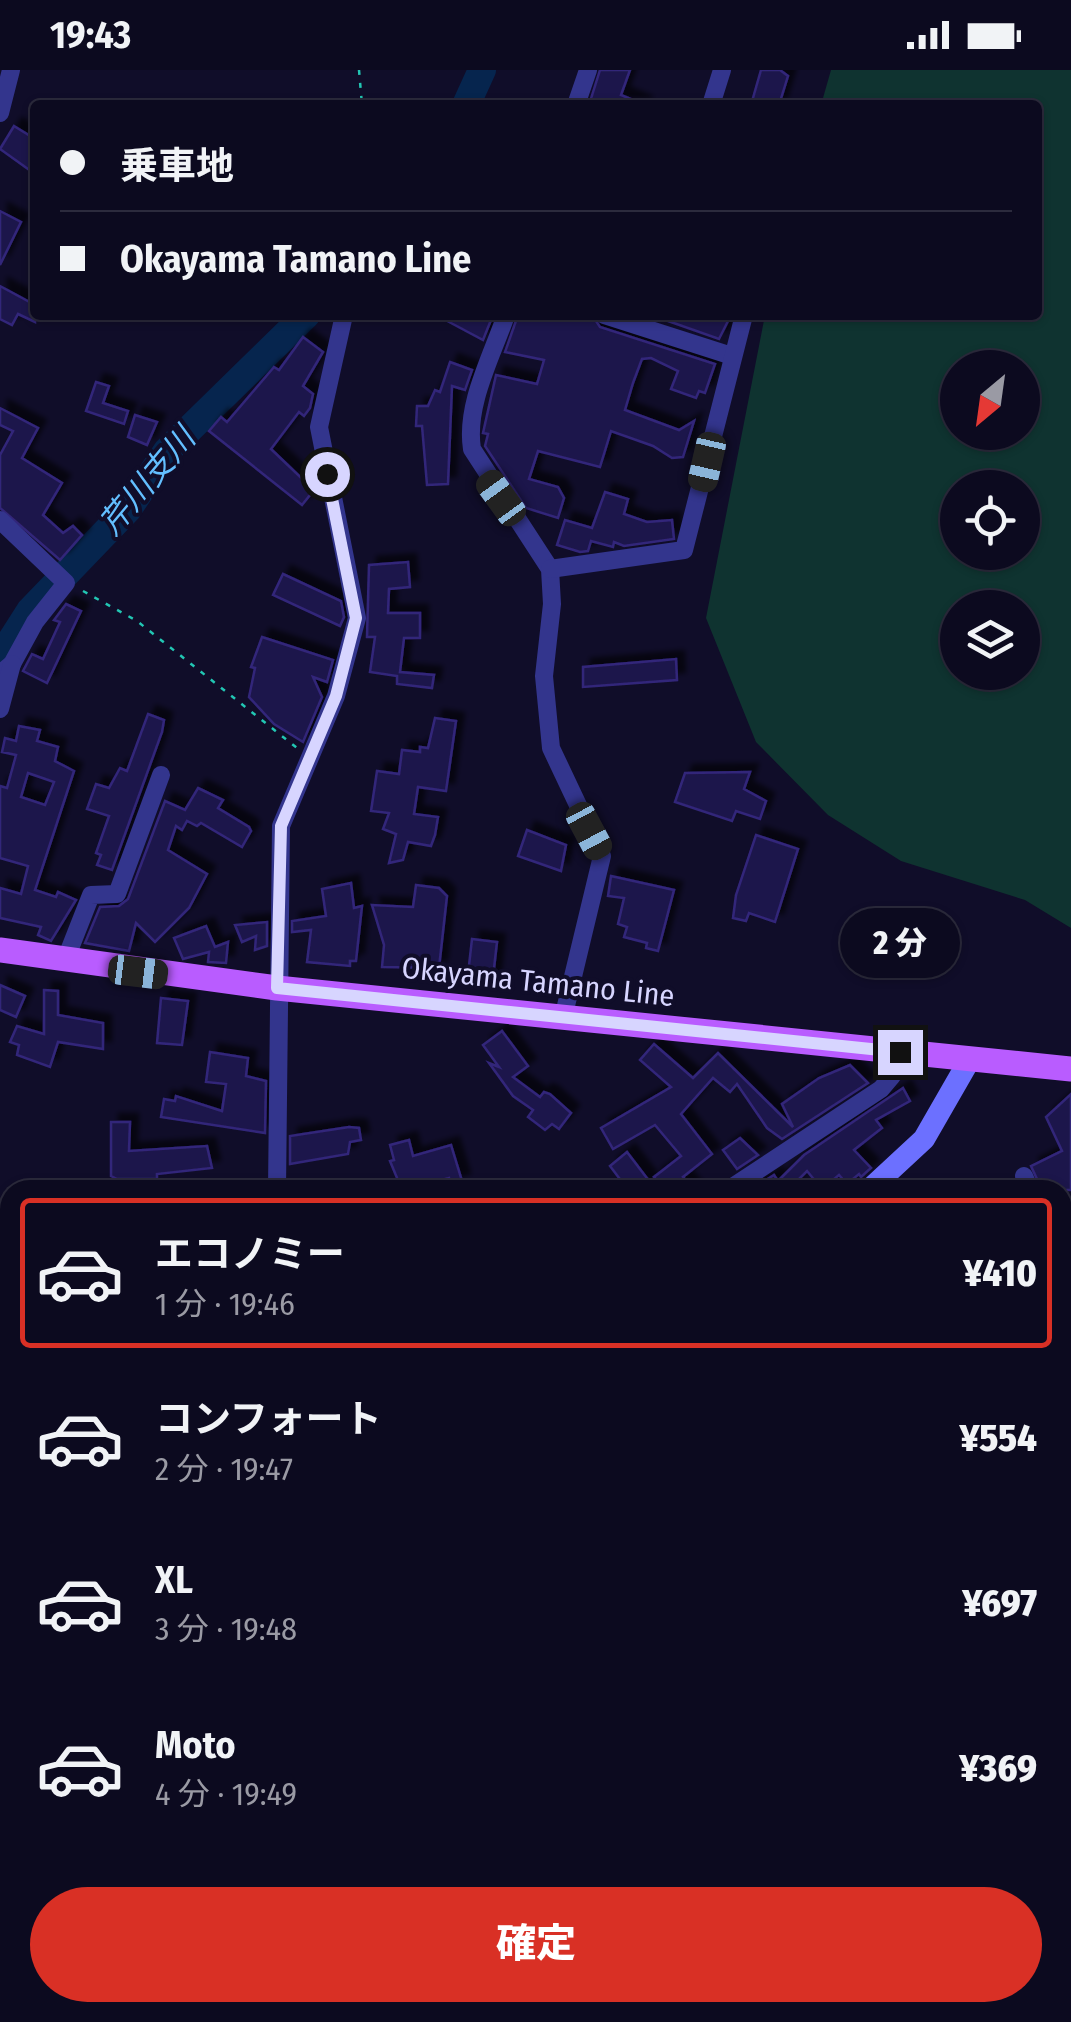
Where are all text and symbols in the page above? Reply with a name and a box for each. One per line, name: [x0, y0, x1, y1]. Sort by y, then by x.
text: 19:43: [50, 12, 131, 58]
text: 乗車地: [120, 143, 234, 189]
text: Okayama Tamano Line: [120, 236, 471, 282]
north arrow: [940, 350, 1040, 450]
map controls: [940, 350, 1040, 690]
water label: 芹川支川: [91, 417, 205, 542]
car: [686, 429, 728, 495]
route start: [305, 452, 350, 497]
car: [471, 465, 531, 531]
button: locate: [940, 470, 1040, 570]
button: layers: [940, 590, 1040, 690]
car: [562, 797, 616, 865]
callout: 2 分: [840, 907, 960, 977]
text: 2 分: [873, 924, 927, 962]
street label: Okayama Tamano Line: [400, 950, 676, 1014]
car: [106, 953, 170, 991]
route end: [878, 1030, 923, 1075]
icon: car: [35, 1228, 125, 1318]
text: エコノミー: [155, 1231, 345, 1277]
text: ¥410: [963, 1250, 1037, 1296]
text: 1 分 · 19:46: [155, 1285, 295, 1323]
icon: car: [35, 1393, 125, 1483]
text: コンフォート: [155, 1396, 382, 1442]
text: ¥554: [960, 1415, 1037, 1461]
text: 2 分 · 19:47: [155, 1450, 293, 1488]
text: XL: [155, 1557, 193, 1603]
icon: car: [35, 1558, 125, 1648]
text: ¥697: [962, 1580, 1037, 1626]
text: 3 分 · 19:48: [155, 1610, 297, 1648]
text: Moto: [155, 1722, 236, 1768]
icon: car: [35, 1723, 125, 1813]
text: ¥369: [959, 1745, 1037, 1791]
text: 4 分 · 19:49: [155, 1775, 297, 1813]
button: 確定: [30, 1887, 1042, 2002]

